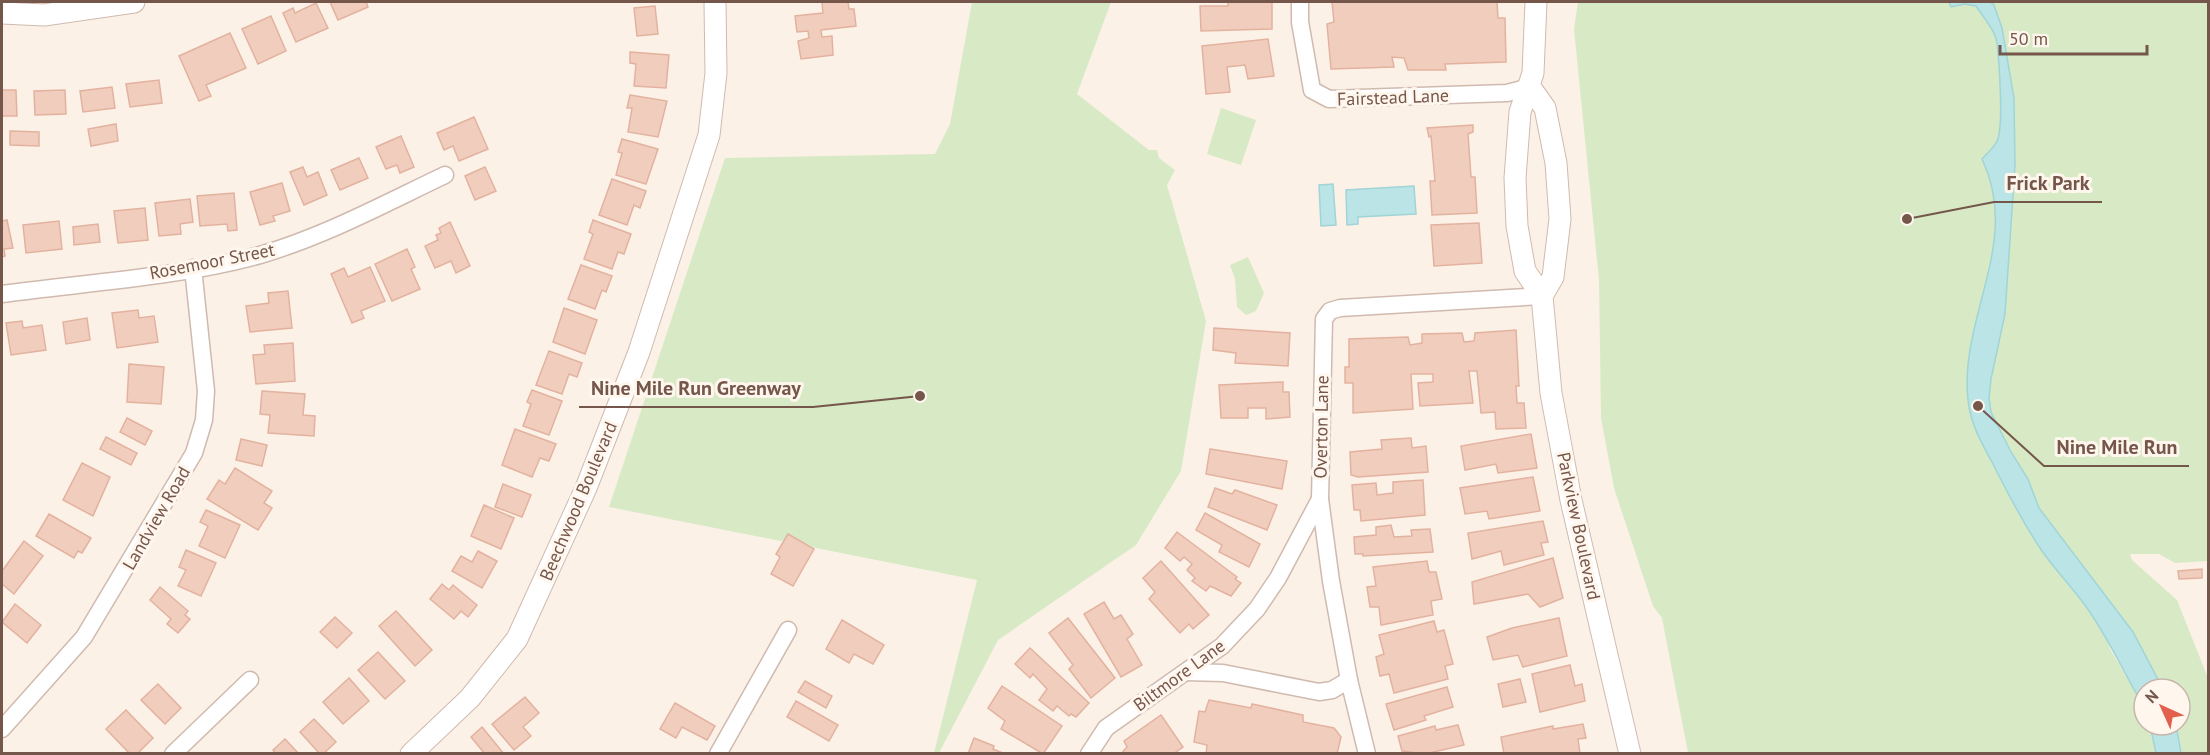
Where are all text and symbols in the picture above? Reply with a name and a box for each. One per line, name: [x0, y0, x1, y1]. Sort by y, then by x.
scale bar: [2000, 18, 2147, 56]
text: 50 m: [2009, 27, 2048, 50]
street label: Fairstead Lane: [1337, 84, 1449, 110]
callout: Frick Park: [1994, 164, 2102, 202]
text: Frick Park: [2006, 170, 2090, 196]
street label: Rosemoor Street: [147, 238, 277, 284]
callout: Nine Mile Run Greenway: [579, 369, 813, 407]
text: Nine Mile Run Greenway: [591, 375, 801, 401]
street label: Overton Lane: [1309, 375, 1333, 479]
street label: Beechwood Boulevard: [534, 418, 622, 584]
callout: Nine Mile Run: [2044, 428, 2189, 466]
text: Nine Mile Run: [2057, 434, 2177, 460]
street label: Parkview Boulevard: [1552, 450, 1606, 602]
street label: Landview Road: [117, 462, 195, 574]
street label: Biltmore Lane: [1129, 634, 1229, 716]
north arrow: [2132, 677, 2192, 737]
text: N: [2141, 686, 2162, 707]

